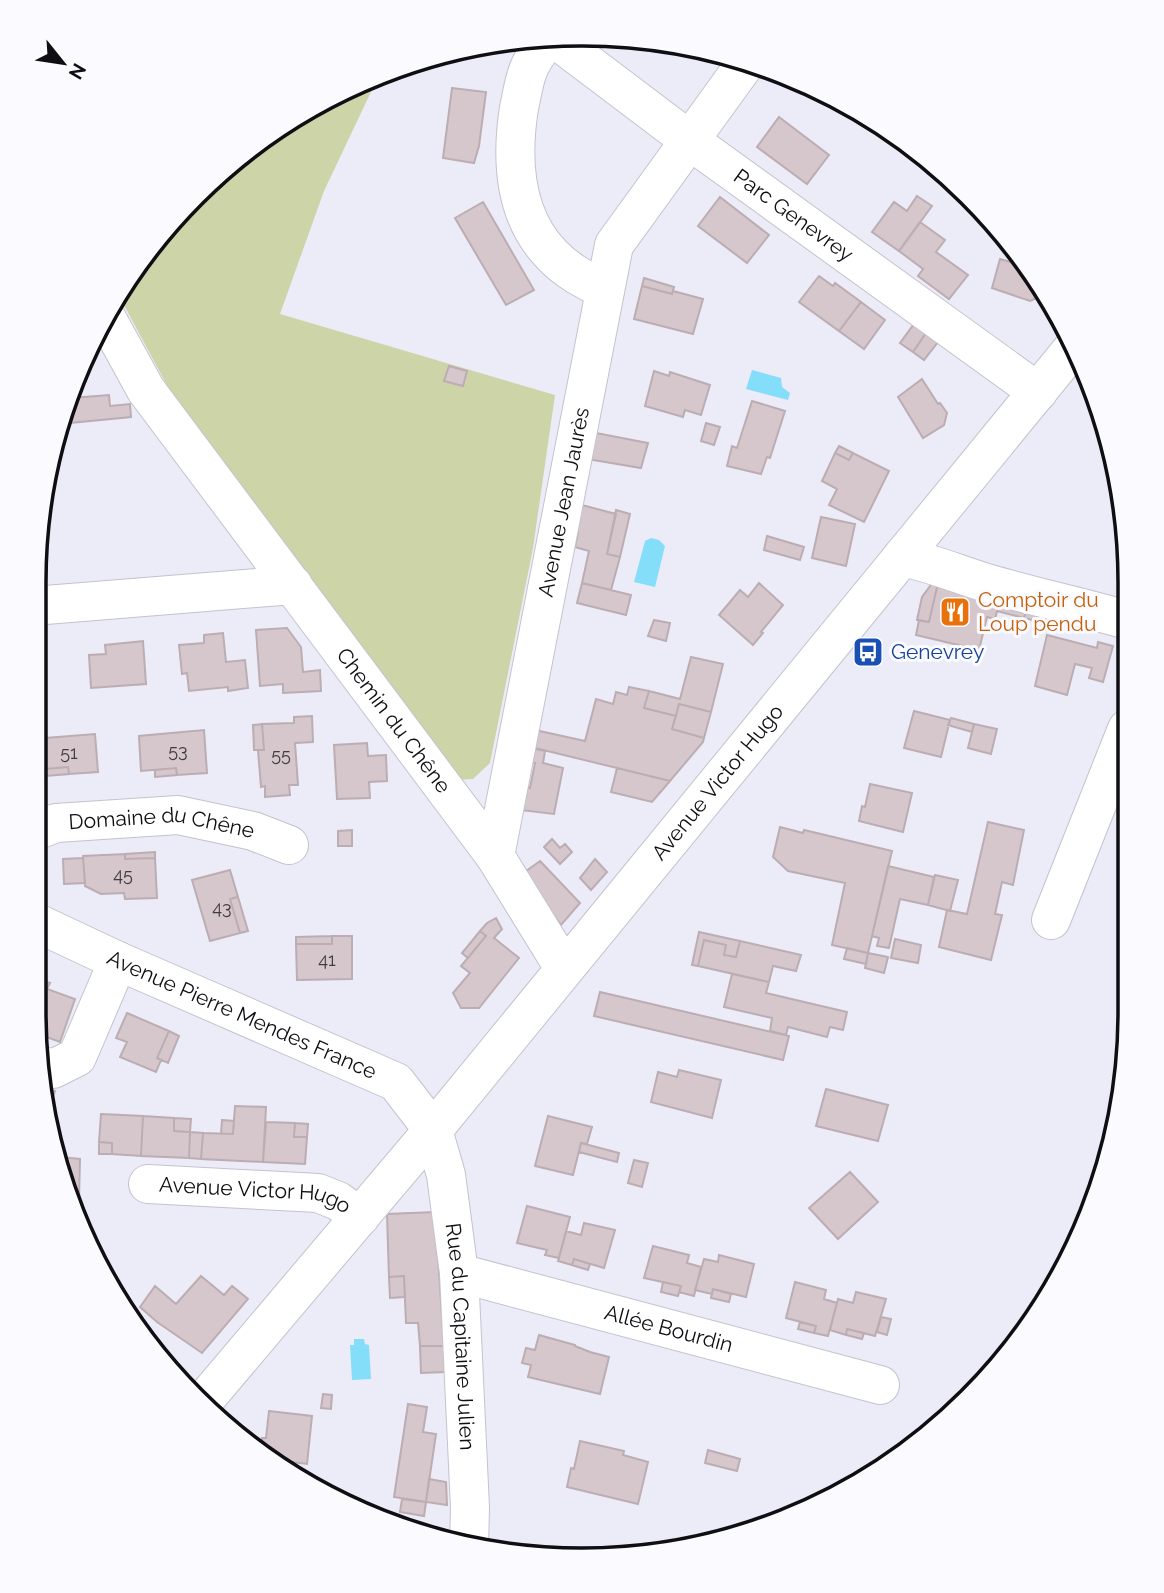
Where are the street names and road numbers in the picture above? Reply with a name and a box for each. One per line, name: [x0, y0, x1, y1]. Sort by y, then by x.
street label: Parc Genevrey: [729, 163, 858, 267]
street label: Avenue Jean Jaurès: [533, 405, 594, 599]
street label: Chemin du Chêne: [332, 643, 456, 798]
street label: Avenue Victor Hugo: [646, 699, 788, 865]
street label: Domaine du Chêne: [68, 802, 257, 843]
street label: Avenue Pierre Mendes France: [103, 945, 381, 1084]
street label: Avenue Victor Hugo: [158, 1172, 356, 1218]
street label: Rue du Capitaine Julien: [440, 1221, 480, 1451]
street label: Allée Bourdin: [602, 1299, 736, 1357]

